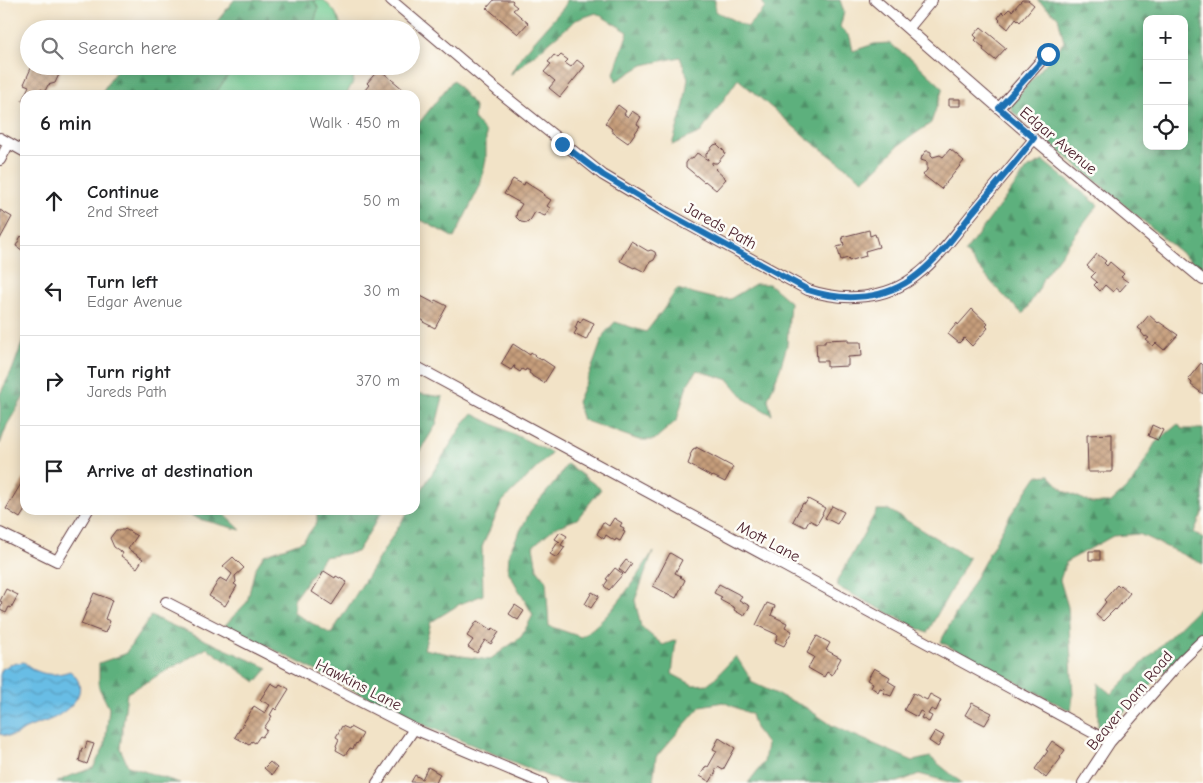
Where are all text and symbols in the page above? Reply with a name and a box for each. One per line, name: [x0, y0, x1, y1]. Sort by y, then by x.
map controls: [1143, 15, 1188, 150]
button: +: [1143, 15, 1188, 60]
search box: [20, 20, 420, 75]
icon: search: [38, 34, 66, 62]
text: Search here: [78, 37, 177, 59]
route start: [1037, 43, 1060, 66]
button: −: [1143, 60, 1188, 105]
street label: Edgar Avenue: [1016, 103, 1101, 178]
button: locate: [1143, 105, 1188, 150]
text: 6 min: [40, 111, 92, 135]
text: Walk · 450 m: [309, 114, 400, 132]
route end: [551, 133, 574, 156]
text: Continue: [87, 181, 159, 203]
icon: ahead: [40, 187, 68, 215]
text: 50 m: [363, 192, 400, 210]
street label: Jareds Path: [681, 199, 760, 253]
text: 2nd Street: [87, 203, 158, 221]
text: Turn left: [87, 271, 158, 293]
icon: left: [40, 277, 68, 305]
text: 30 m: [364, 282, 400, 300]
text: Edgar Avenue: [87, 293, 182, 311]
text: Turn right: [87, 361, 171, 383]
icon: right: [40, 367, 68, 395]
text: 370 m: [356, 372, 400, 390]
text: Jareds Path: [87, 383, 167, 401]
icon: arrive: [40, 457, 68, 485]
text: Arrive at destination: [87, 460, 253, 482]
street label: Mott Lane: [734, 518, 803, 566]
street label: Beaver Dam Road: [1083, 647, 1176, 754]
street label: Hawkins Lane: [312, 655, 405, 714]

